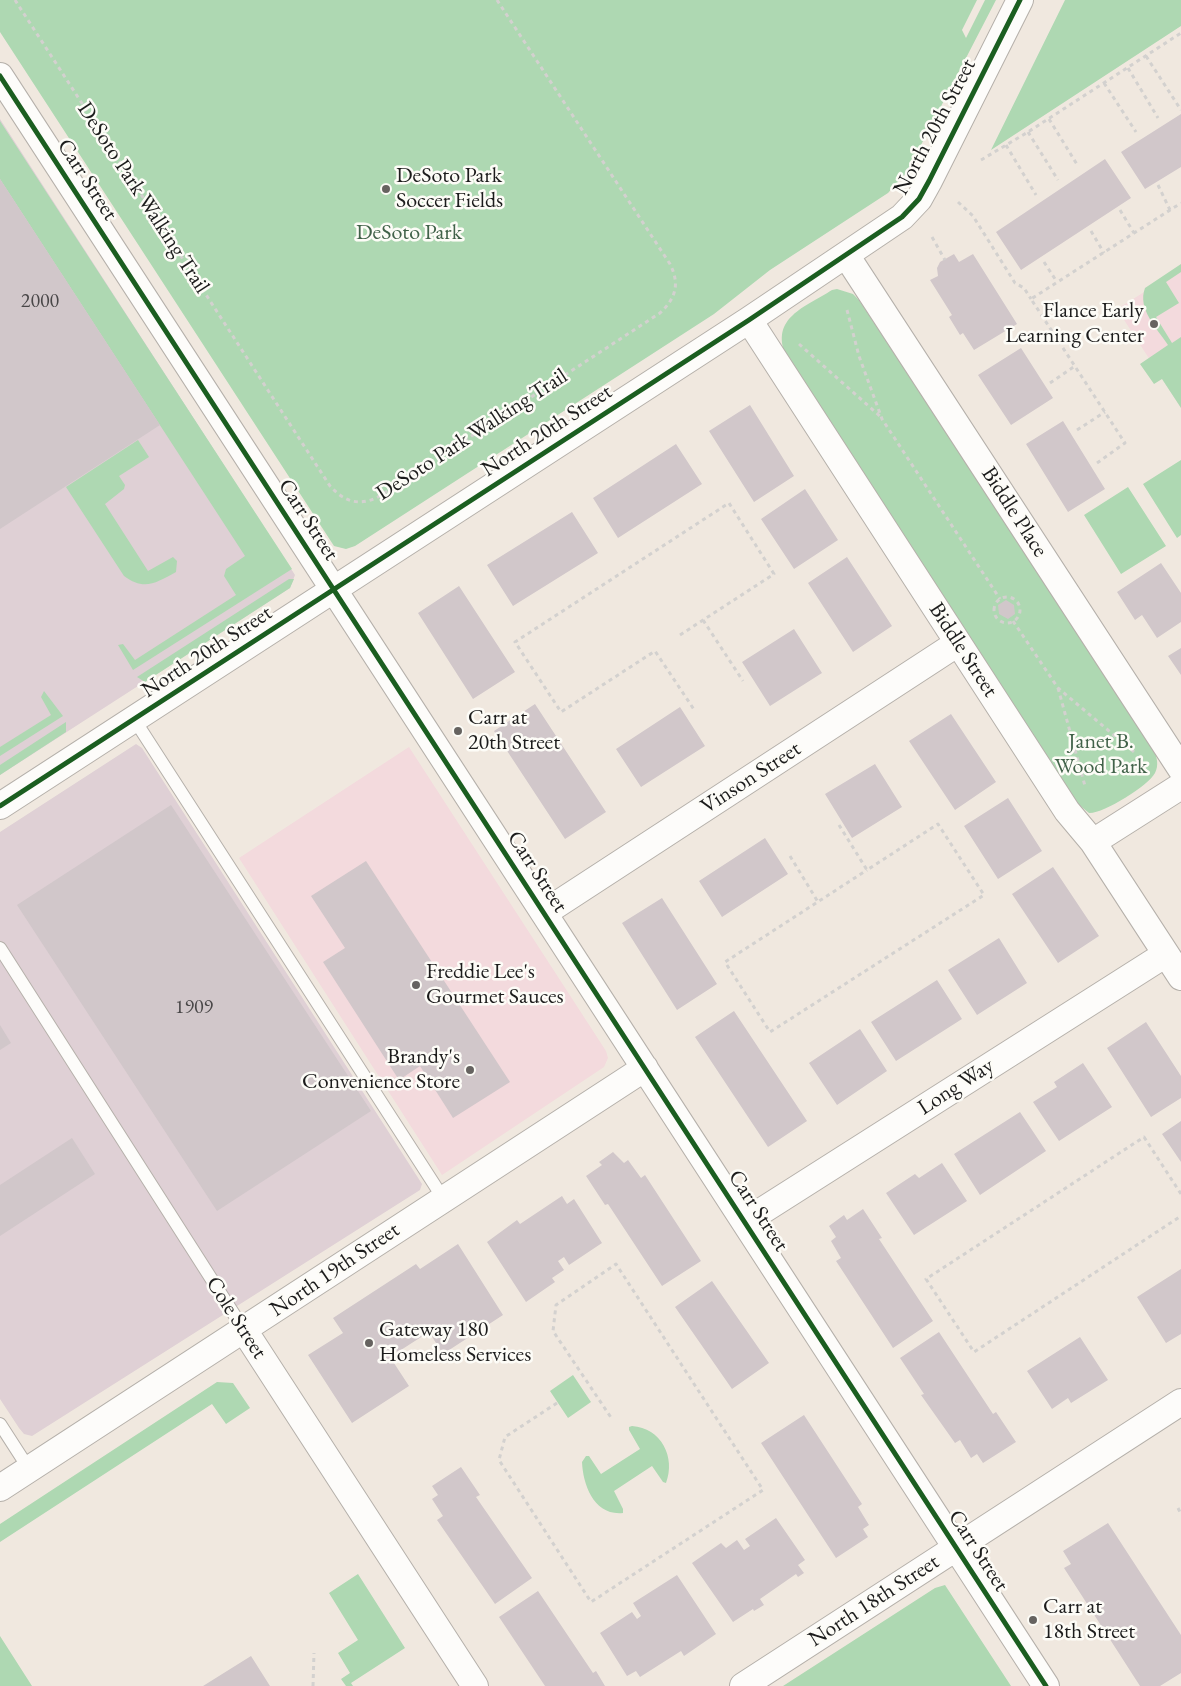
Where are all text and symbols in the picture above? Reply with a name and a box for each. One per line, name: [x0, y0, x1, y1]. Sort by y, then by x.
street label: North 20th Street: [888, 54, 982, 200]
street label: DeSoto Park Walking Trail: [71, 97, 215, 299]
street label: Carr Street: [51, 134, 123, 226]
place label: DeSoto Park Soccer Fields: [396, 163, 503, 215]
marker: DeSoto Park Soccer Fields: [380, 183, 392, 195]
park label: DeSoto Park: [356, 220, 462, 246]
house number: 2000: [21, 290, 59, 314]
place label: Flance Early Learning Center: [1005, 298, 1144, 350]
marker: Flance Early Learning Center: [1148, 318, 1160, 330]
street label: DeSoto Park Walking Trail: [371, 363, 573, 507]
street label: North 20th Street: [477, 379, 617, 483]
street label: Biddle Place: [975, 462, 1053, 562]
street label: Carr Street: [272, 474, 344, 566]
street label: Biddle Street: [923, 598, 1003, 702]
street label: North 20th Street: [137, 600, 277, 704]
place label: Carr at 20th Street: [468, 705, 560, 756]
marker: Carr at 20th Street: [452, 725, 464, 737]
park label: Janet B. Wood Park: [1055, 729, 1147, 780]
street label: Vinson Street: [696, 736, 806, 820]
street label: Carr Street: [501, 826, 573, 918]
place label: Freddie Lee's Gourmet Sauces: [426, 959, 564, 1010]
marker: Freddie Lee's Gourmet Sauces: [410, 979, 422, 991]
house number: 1909: [175, 996, 213, 1020]
place label: Brandy's Convenience Store: [302, 1044, 460, 1096]
street label: Long Way: [913, 1053, 999, 1121]
marker: Brandy's Convenience Store: [464, 1064, 476, 1076]
street label: Carr Street: [722, 1165, 794, 1257]
street label: North 19th Street: [265, 1217, 405, 1323]
street label: Cole Street: [200, 1272, 272, 1364]
place label: Gateway 180 Homeless Services: [379, 1317, 531, 1368]
marker: Gateway 180 Homeless Services: [363, 1337, 375, 1349]
street label: Carr Street: [942, 1505, 1014, 1597]
street label: North 18th Street: [804, 1549, 944, 1653]
place label: Carr at 18th Street: [1043, 1594, 1135, 1645]
marker: Carr at 18th Street: [1027, 1614, 1039, 1626]

